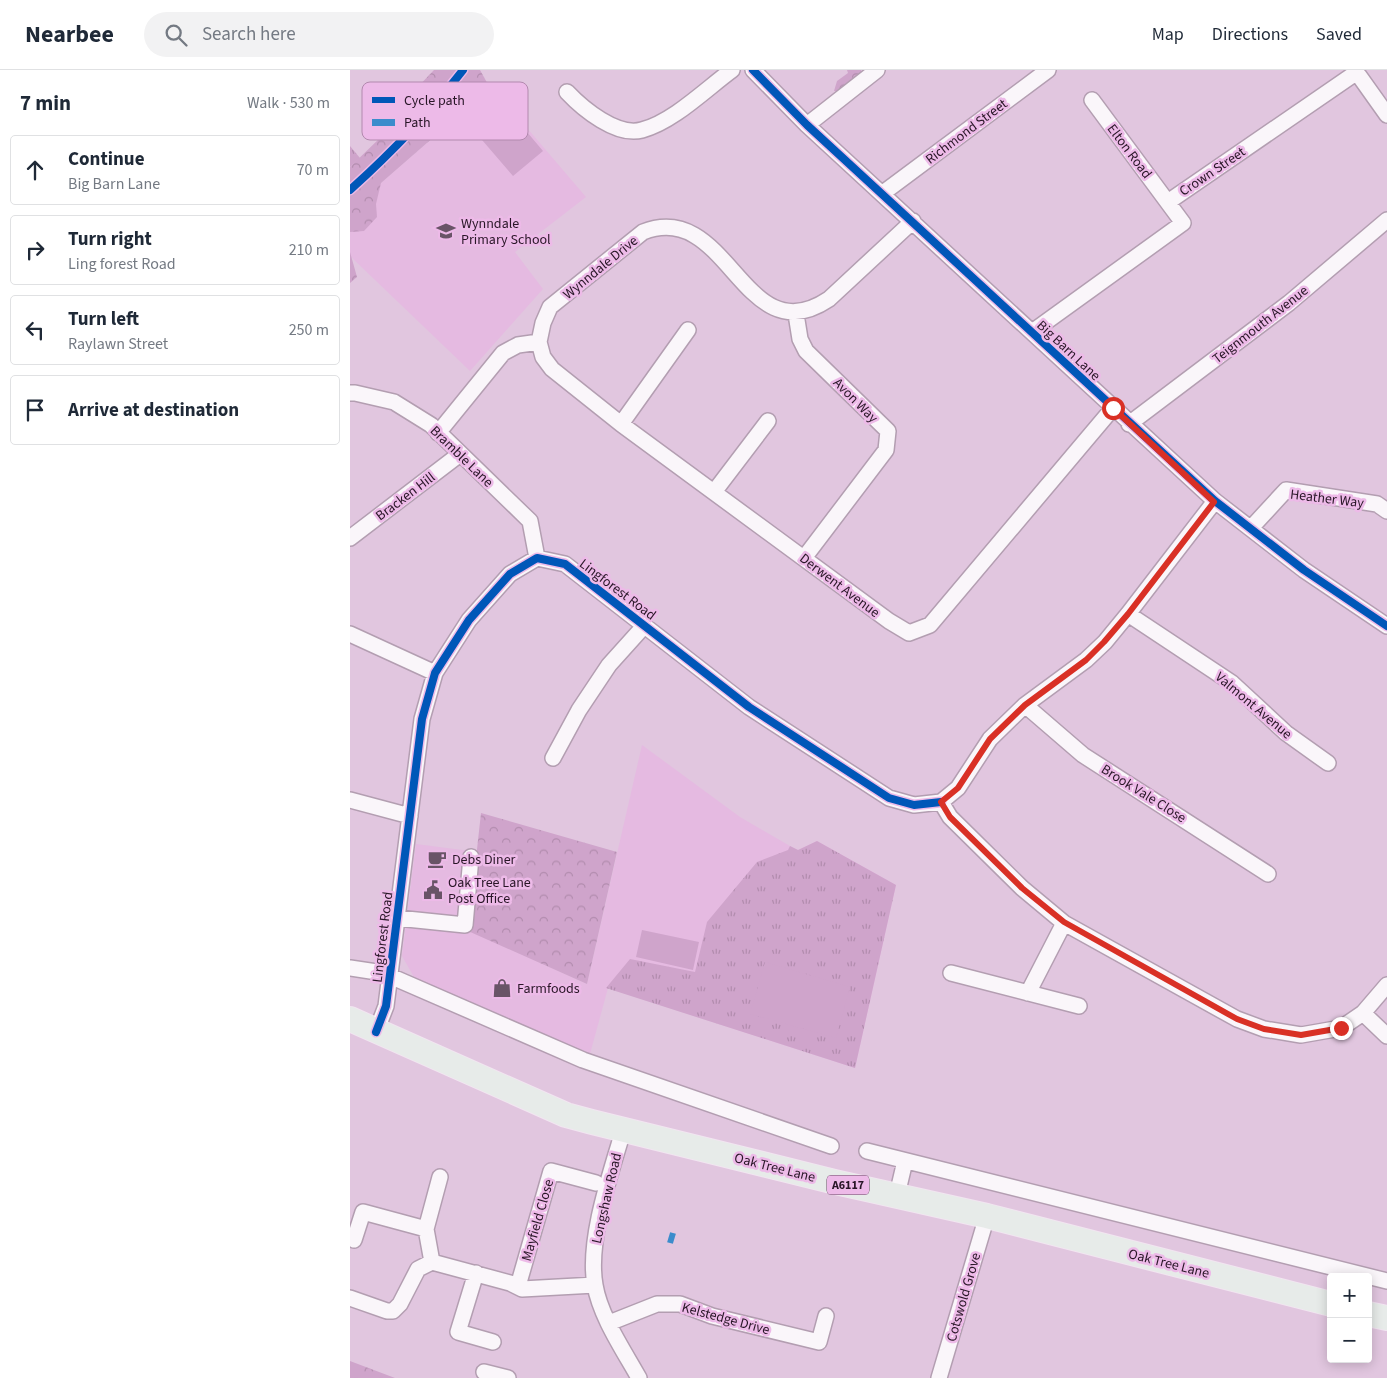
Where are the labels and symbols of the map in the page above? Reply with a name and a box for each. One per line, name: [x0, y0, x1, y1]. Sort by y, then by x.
legend: [362, 82, 528, 140]
text: Cycle path: [404, 91, 465, 111]
street label: Richmond Street: [921, 94, 1012, 169]
text: Path: [404, 113, 431, 133]
street label: Elton Road: [1102, 120, 1156, 183]
street label: Crown Street: [1176, 142, 1250, 201]
place label: Wynndale Primary School: [461, 214, 551, 250]
school or university icon: Wynndale Primary School: [435, 220, 457, 242]
street label: Wynndale Drive: [559, 231, 642, 304]
street label: Teignmouth Avenue: [1208, 281, 1313, 369]
street label: Big Barn Lane: [1032, 316, 1105, 386]
street label: Avon Way: [828, 374, 883, 428]
route start: [1102, 397, 1125, 420]
street label: Bramble Lane: [425, 421, 497, 492]
street label: Bracken Hill: [372, 467, 440, 526]
street label: Heather Way: [1289, 485, 1365, 513]
street label: Derwent Avenue: [795, 549, 884, 623]
street label: Lingforest Road: [575, 554, 660, 625]
street label: Valmont Avenue: [1211, 668, 1296, 744]
street label: Brook Vale Close: [1097, 760, 1190, 828]
cafe icon: Debs Diner: [426, 848, 448, 870]
place label: Debs Diner: [452, 850, 516, 870]
place label: Oak Tree Lane Post Office: [448, 873, 531, 909]
public building icon: Oak Tree Lane Post Office: [422, 879, 444, 901]
street label: Lingforest Road: [368, 891, 398, 984]
shop icon: Farmfoods: [491, 977, 513, 999]
place label: Farmfoods: [517, 979, 580, 999]
route end: [1330, 1017, 1353, 1040]
street label: Oak Tree Lane: [732, 1148, 817, 1188]
street label: Longshaw Road: [587, 1151, 627, 1245]
road number: A6117: [827, 1176, 869, 1194]
street label: Mayfield Close: [517, 1177, 559, 1264]
street label: Oak Tree Lane: [1126, 1244, 1211, 1284]
street label: Cotswold Grove: [942, 1250, 986, 1344]
street label: Kelstedge Drive: [680, 1298, 772, 1340]

